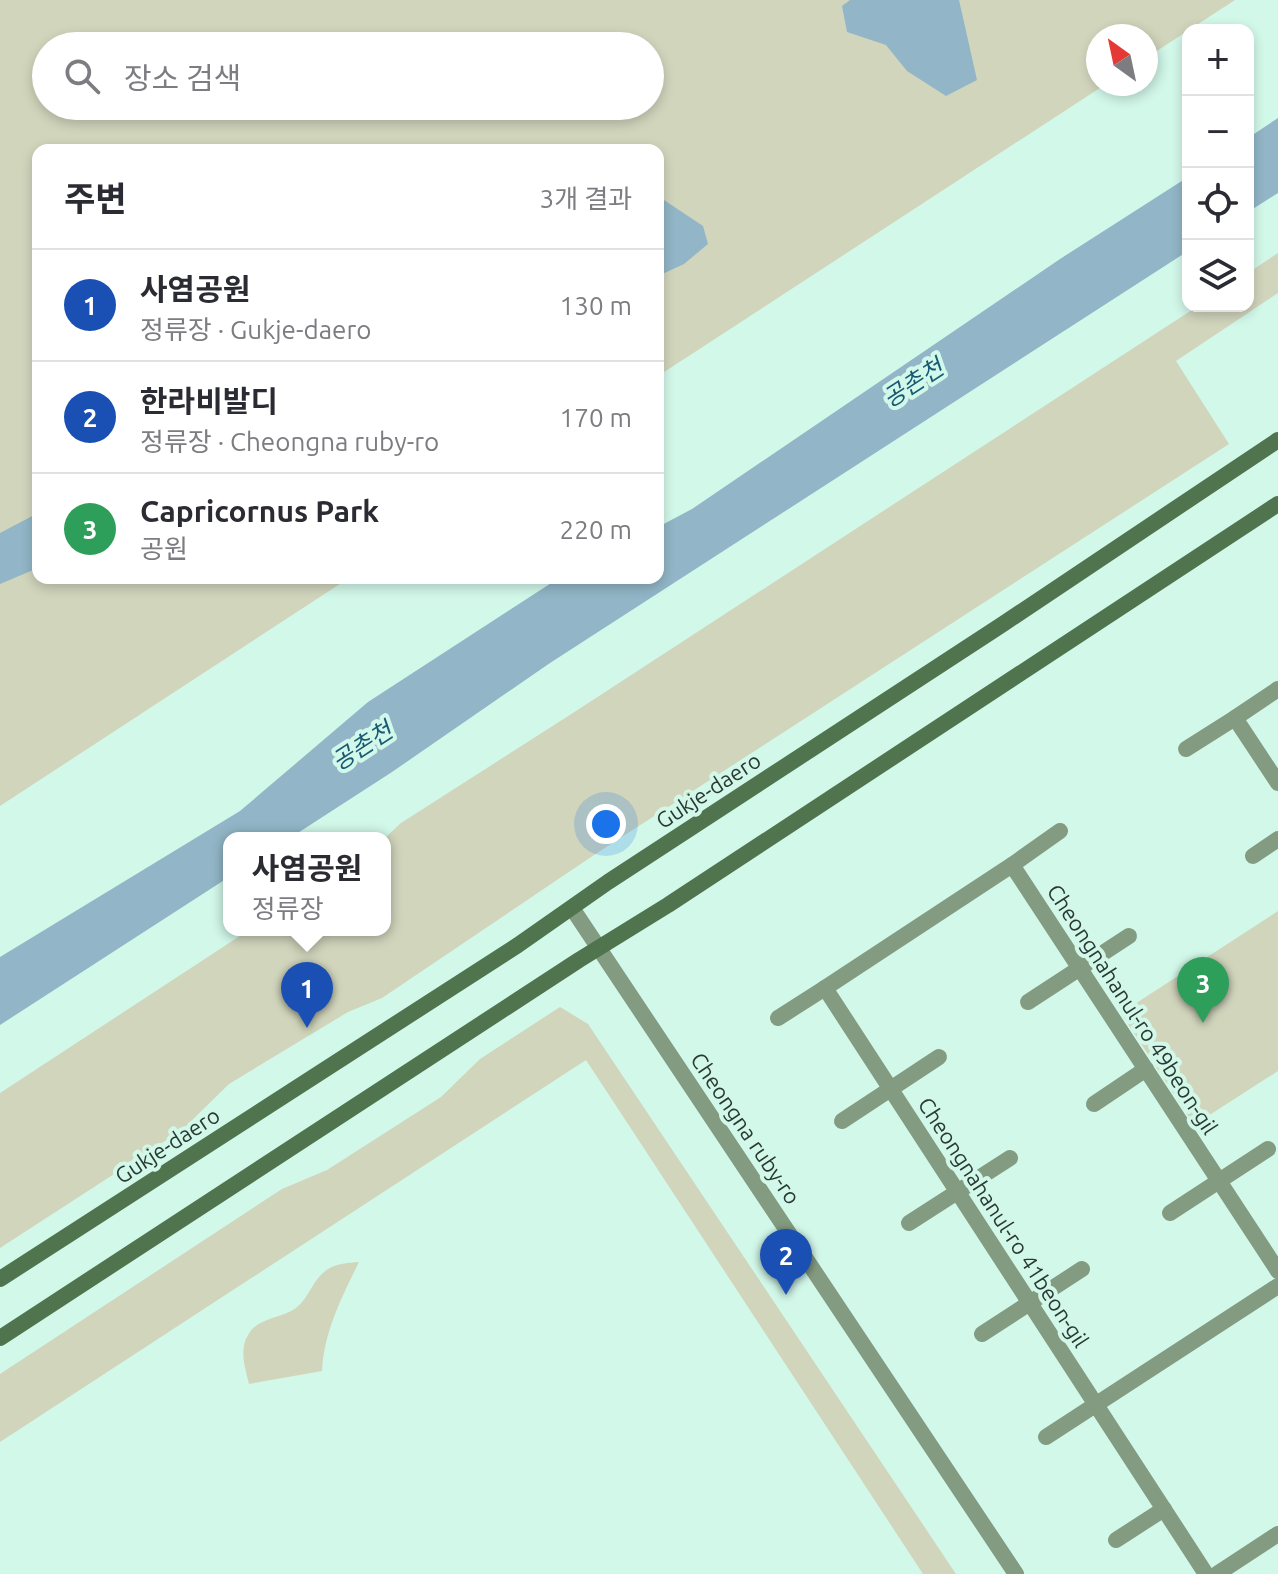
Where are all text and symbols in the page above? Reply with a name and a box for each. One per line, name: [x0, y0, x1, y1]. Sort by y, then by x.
north arrow: [1086, 24, 1158, 96]
map controls: [1182, 24, 1254, 312]
button: +: [1182, 24, 1254, 96]
search box: [32, 32, 664, 120]
icon: search: [60, 54, 104, 98]
text: 장소 검색: [124, 61, 241, 95]
button: −: [1182, 96, 1254, 168]
button: locate: [1182, 168, 1254, 240]
text: 주변: [64, 179, 127, 217]
text: 3개 결과: [540, 184, 632, 213]
button: layers: [1182, 240, 1254, 312]
text: 사염공원: [140, 272, 250, 306]
text: 1: [83, 291, 97, 320]
text: 130 m: [560, 291, 632, 320]
text: 정류장 · Gukje-daero: [140, 315, 371, 344]
water label: 공촌천: [878, 352, 951, 412]
text: 한라비발디: [140, 384, 278, 418]
text: 2: [83, 403, 97, 432]
text: 170 m: [560, 403, 632, 432]
text: 정류장 · Cheongna ruby-ro: [140, 427, 439, 456]
text: Capricornus Park: [140, 494, 379, 528]
text: 3: [83, 515, 97, 544]
text: 220 m: [560, 515, 632, 544]
text: 공원: [140, 534, 188, 563]
water label: 공촌천: [327, 715, 400, 775]
street label: Gukje-daero: [651, 747, 765, 833]
your location: [586, 804, 626, 844]
popup: [223, 832, 391, 936]
text: 사염공원: [252, 851, 362, 885]
street label: Cheongnahanul-ro 49beon-gil: [1043, 879, 1223, 1139]
text: 정류장: [252, 894, 324, 923]
pin: 3: [1177, 957, 1229, 1023]
pin: 1: [281, 962, 333, 1028]
street label: Cheongna ruby-ro: [686, 1048, 806, 1208]
street label: Cheongnahanul-ro 41beon-gil: [914, 1092, 1094, 1352]
street label: Gukje-daero: [110, 1102, 224, 1188]
pin: 2: [760, 1229, 812, 1295]

